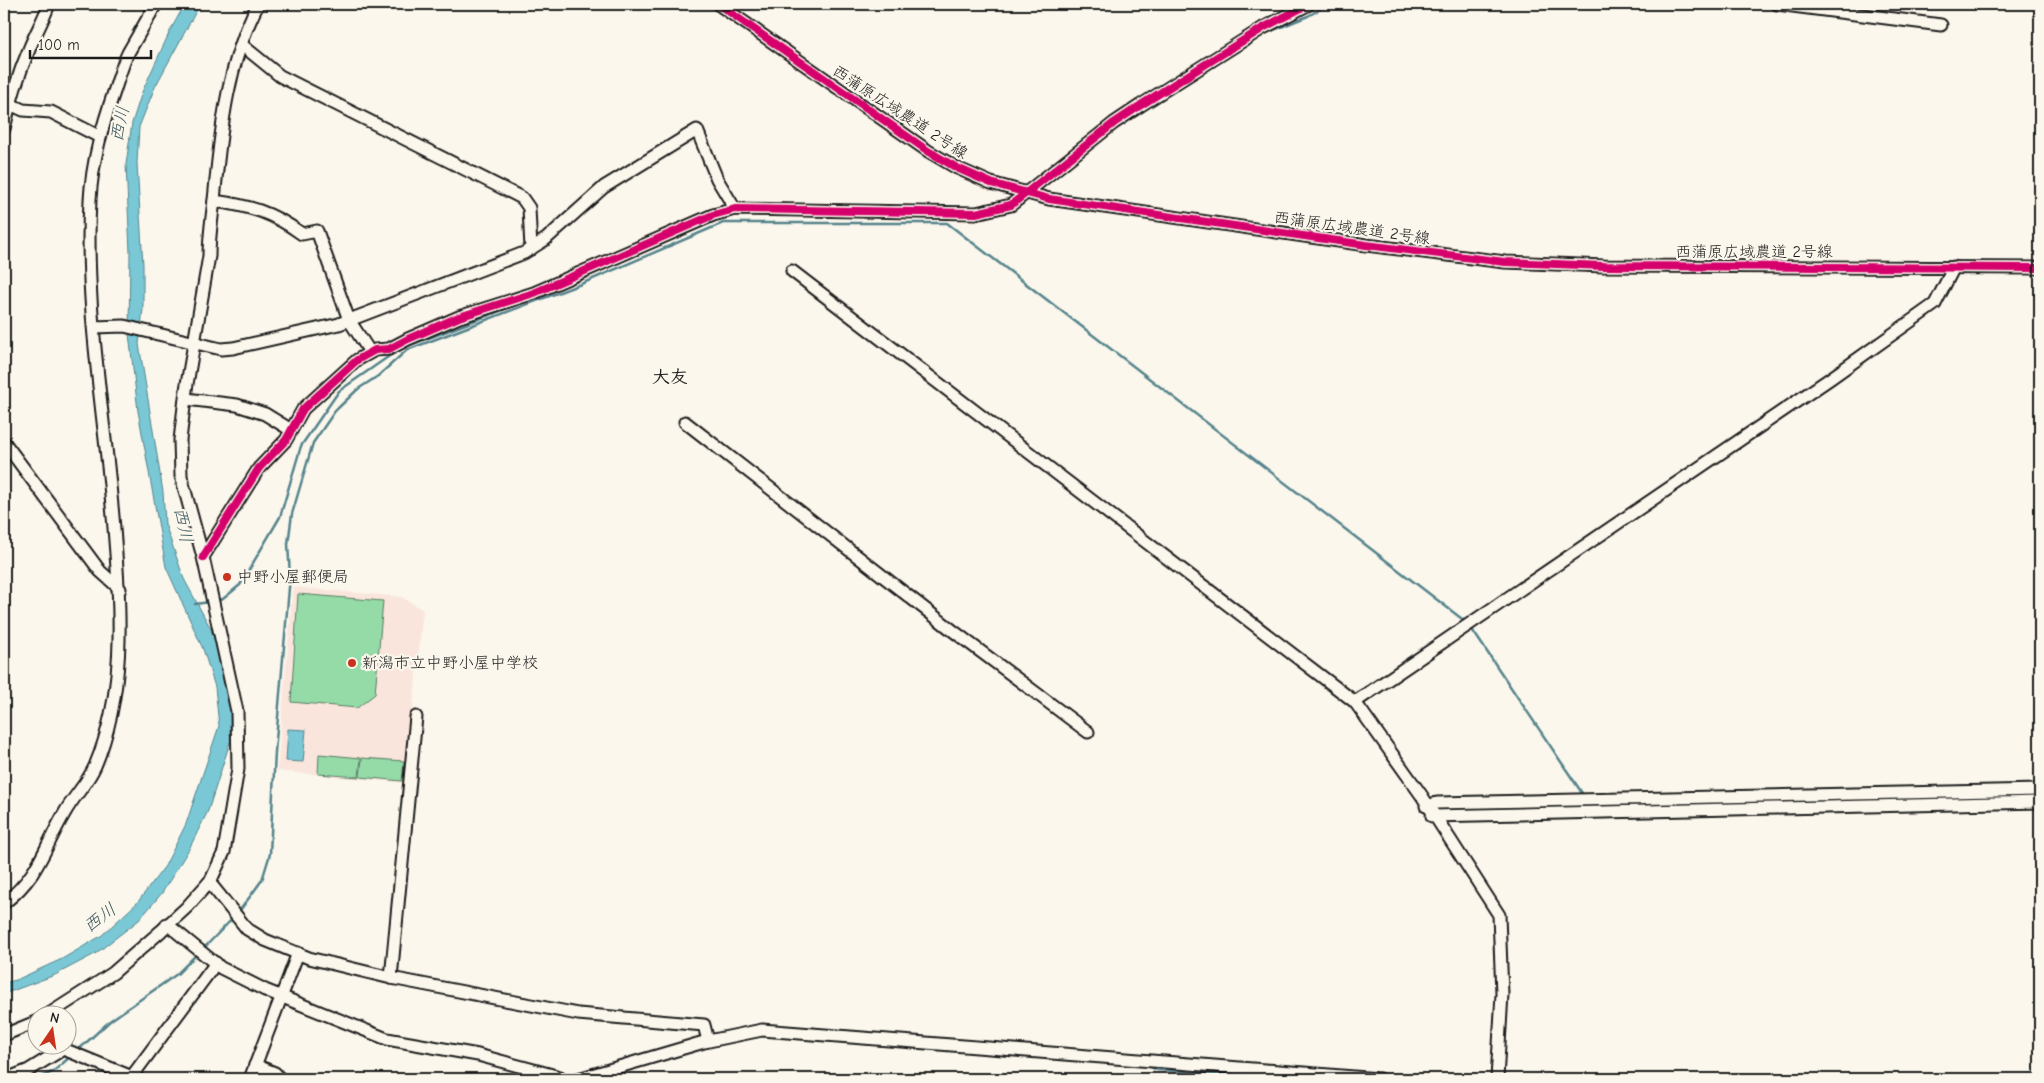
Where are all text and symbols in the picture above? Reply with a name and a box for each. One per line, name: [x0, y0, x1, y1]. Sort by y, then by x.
scale bar: [30, 28, 151, 60]
text: 100 m: [38, 36, 80, 54]
street label: 西蒲原広域農道 2号線: [829, 62, 971, 162]
water label: 西川: [106, 104, 134, 144]
street label: 西蒲原広域農道 2号線: [1273, 208, 1431, 248]
street label: 西蒲原広域農道 2号線: [1675, 243, 1833, 261]
district label: 大友: [652, 367, 688, 388]
water label: 西川: [169, 505, 197, 545]
place label: 中野小屋郵便局: [237, 568, 349, 586]
marker: 中野小屋郵便局: [221, 571, 233, 583]
place label: 新潟市立中野小屋中学校: [362, 654, 538, 672]
marker: 新潟市立中野小屋中学校: [346, 657, 358, 669]
water label: 西川: [79, 899, 121, 937]
north arrow: [28, 1006, 78, 1056]
text: N: [48, 1009, 61, 1027]

